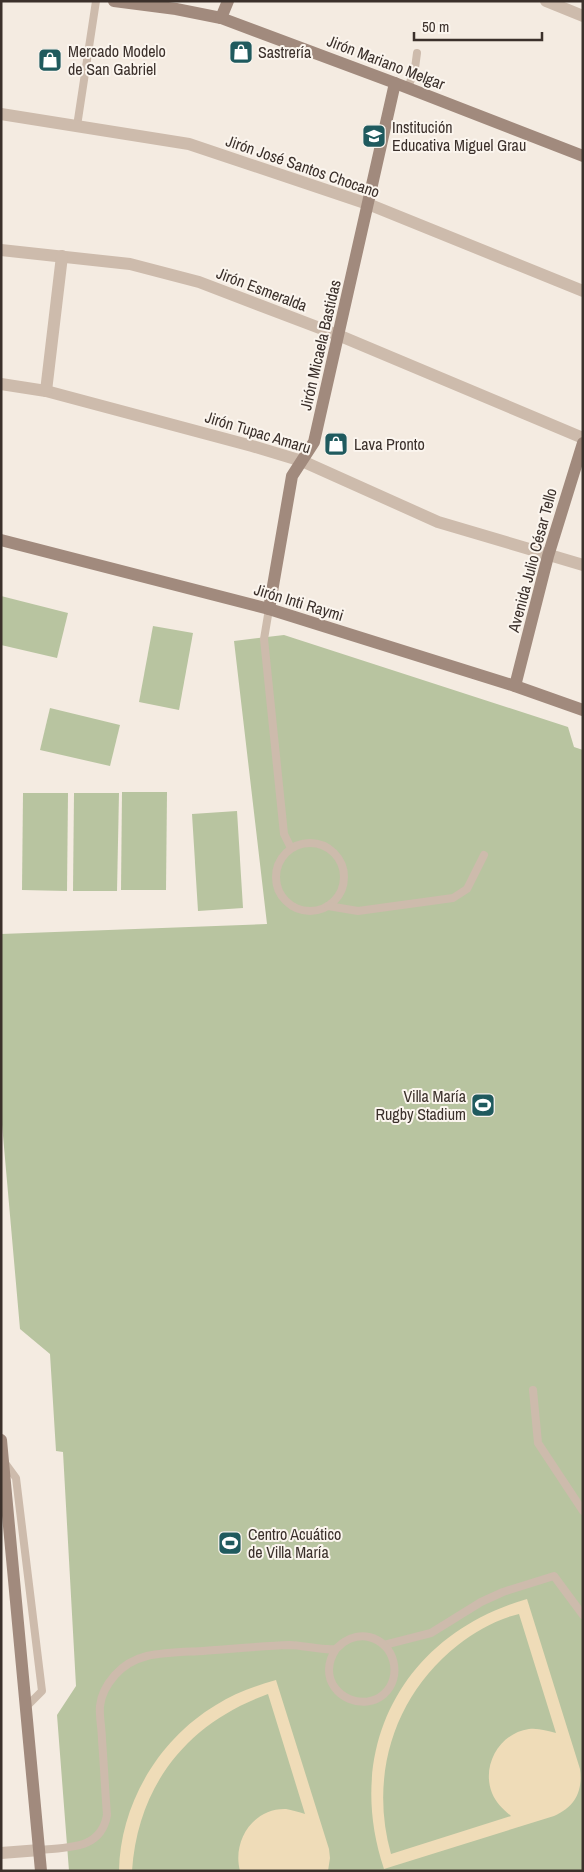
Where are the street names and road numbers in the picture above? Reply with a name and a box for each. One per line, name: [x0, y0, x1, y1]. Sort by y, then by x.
street label: Jirón Mariano Melgar: [324, 29, 449, 95]
street label: Jirón José Santos Chocano: [223, 129, 383, 203]
street label: Jirón Esmeralda: [213, 262, 311, 317]
street label: Jirón Micaela Bastidas: [294, 278, 346, 412]
street label: Jirón Tupac Amaru: [202, 405, 314, 459]
street label: Avenida Julio César Tello: [502, 486, 562, 635]
street label: Jirón Inti Raymi: [252, 578, 346, 626]

